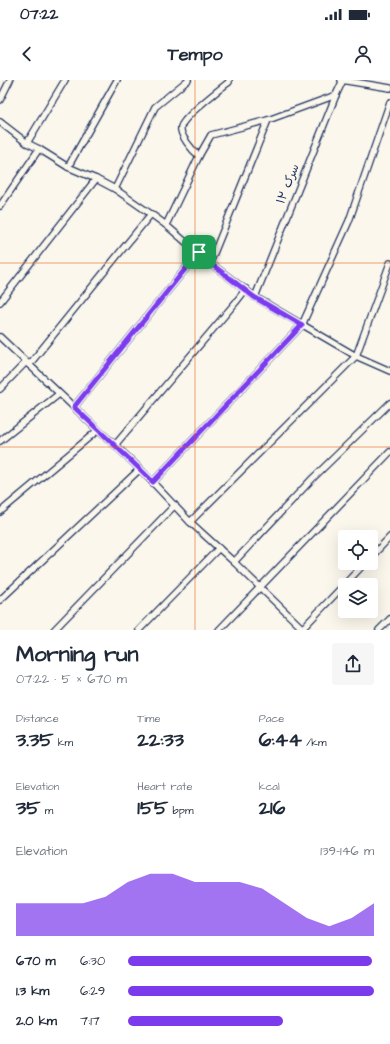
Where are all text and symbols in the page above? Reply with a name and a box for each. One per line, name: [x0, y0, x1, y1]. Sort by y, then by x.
text: 07:22: [20, 4, 58, 25]
text: Tempo: [167, 42, 223, 67]
icon: back: [16, 43, 38, 65]
icon: person: [352, 43, 374, 65]
street label: سرک ۱۲: [272, 161, 304, 207]
pin: [182, 235, 216, 269]
icon: arrive: [188, 241, 210, 263]
map controls: [338, 530, 378, 618]
button: locate: [338, 530, 378, 570]
button: layers: [338, 578, 378, 618]
text: Morning run: [16, 639, 139, 670]
button: share: [332, 643, 374, 685]
text: 07:22 · 5 × 670 m: [16, 670, 127, 688]
text: Distance: [16, 711, 59, 726]
text: Time: [137, 711, 160, 726]
text: Pace: [259, 711, 284, 726]
text: 3.35: [16, 726, 53, 754]
text: 22:33: [137, 726, 184, 754]
text: 6:44: [259, 726, 302, 754]
text: km: [53, 735, 73, 750]
text: /km: [302, 735, 327, 750]
text: Elevation: [16, 779, 59, 794]
text: Heart rate: [137, 779, 193, 794]
text: kcal: [259, 779, 280, 794]
text: 35: [16, 794, 40, 822]
text: 155: [137, 794, 168, 822]
text: 216: [259, 794, 285, 822]
text: m: [40, 803, 53, 818]
text: bpm: [168, 803, 193, 818]
text: Elevation: [16, 842, 67, 860]
text: 139–146 m: [320, 842, 374, 860]
text: 670 m: [16, 952, 56, 970]
text: 6:30: [80, 952, 105, 970]
text: 1.3 km: [16, 982, 49, 1000]
text: 6:29: [80, 982, 105, 1000]
text: 2.0 km: [16, 1012, 57, 1030]
text: 7:17: [80, 1012, 100, 1030]

